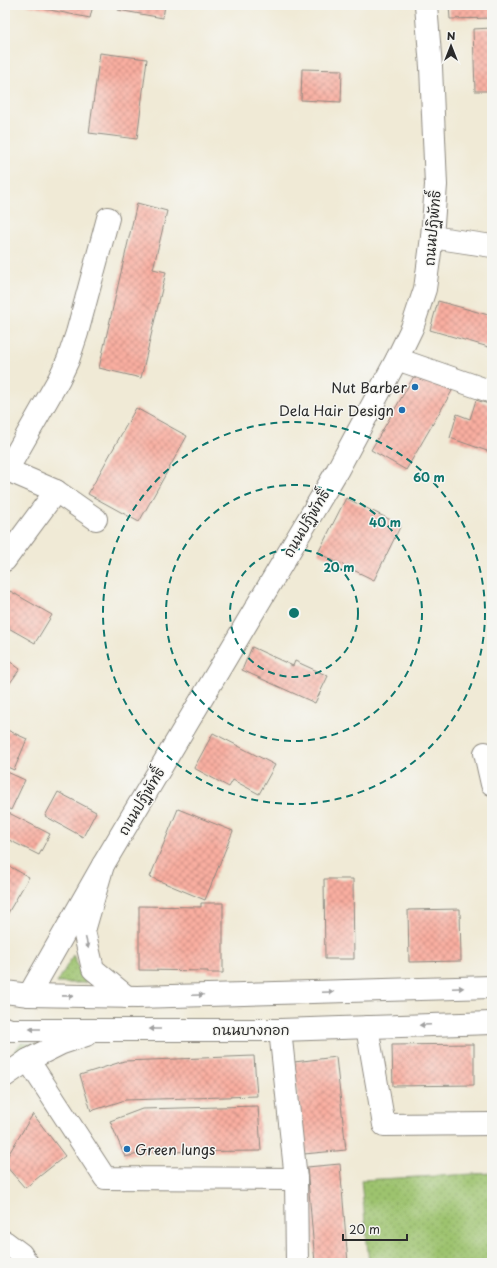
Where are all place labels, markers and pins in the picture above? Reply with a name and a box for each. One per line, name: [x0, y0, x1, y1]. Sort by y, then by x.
place label: Nut Barber: [331, 377, 407, 398]
marker: Nut Barber: [410, 382, 420, 392]
place label: Dela Hair Design: [279, 400, 394, 421]
marker: Dela Hair Design: [397, 405, 407, 415]
centre of rings: [287, 606, 301, 620]
place label: Green lungs: [135, 1139, 215, 1160]
marker: Green lungs: [122, 1144, 132, 1154]

